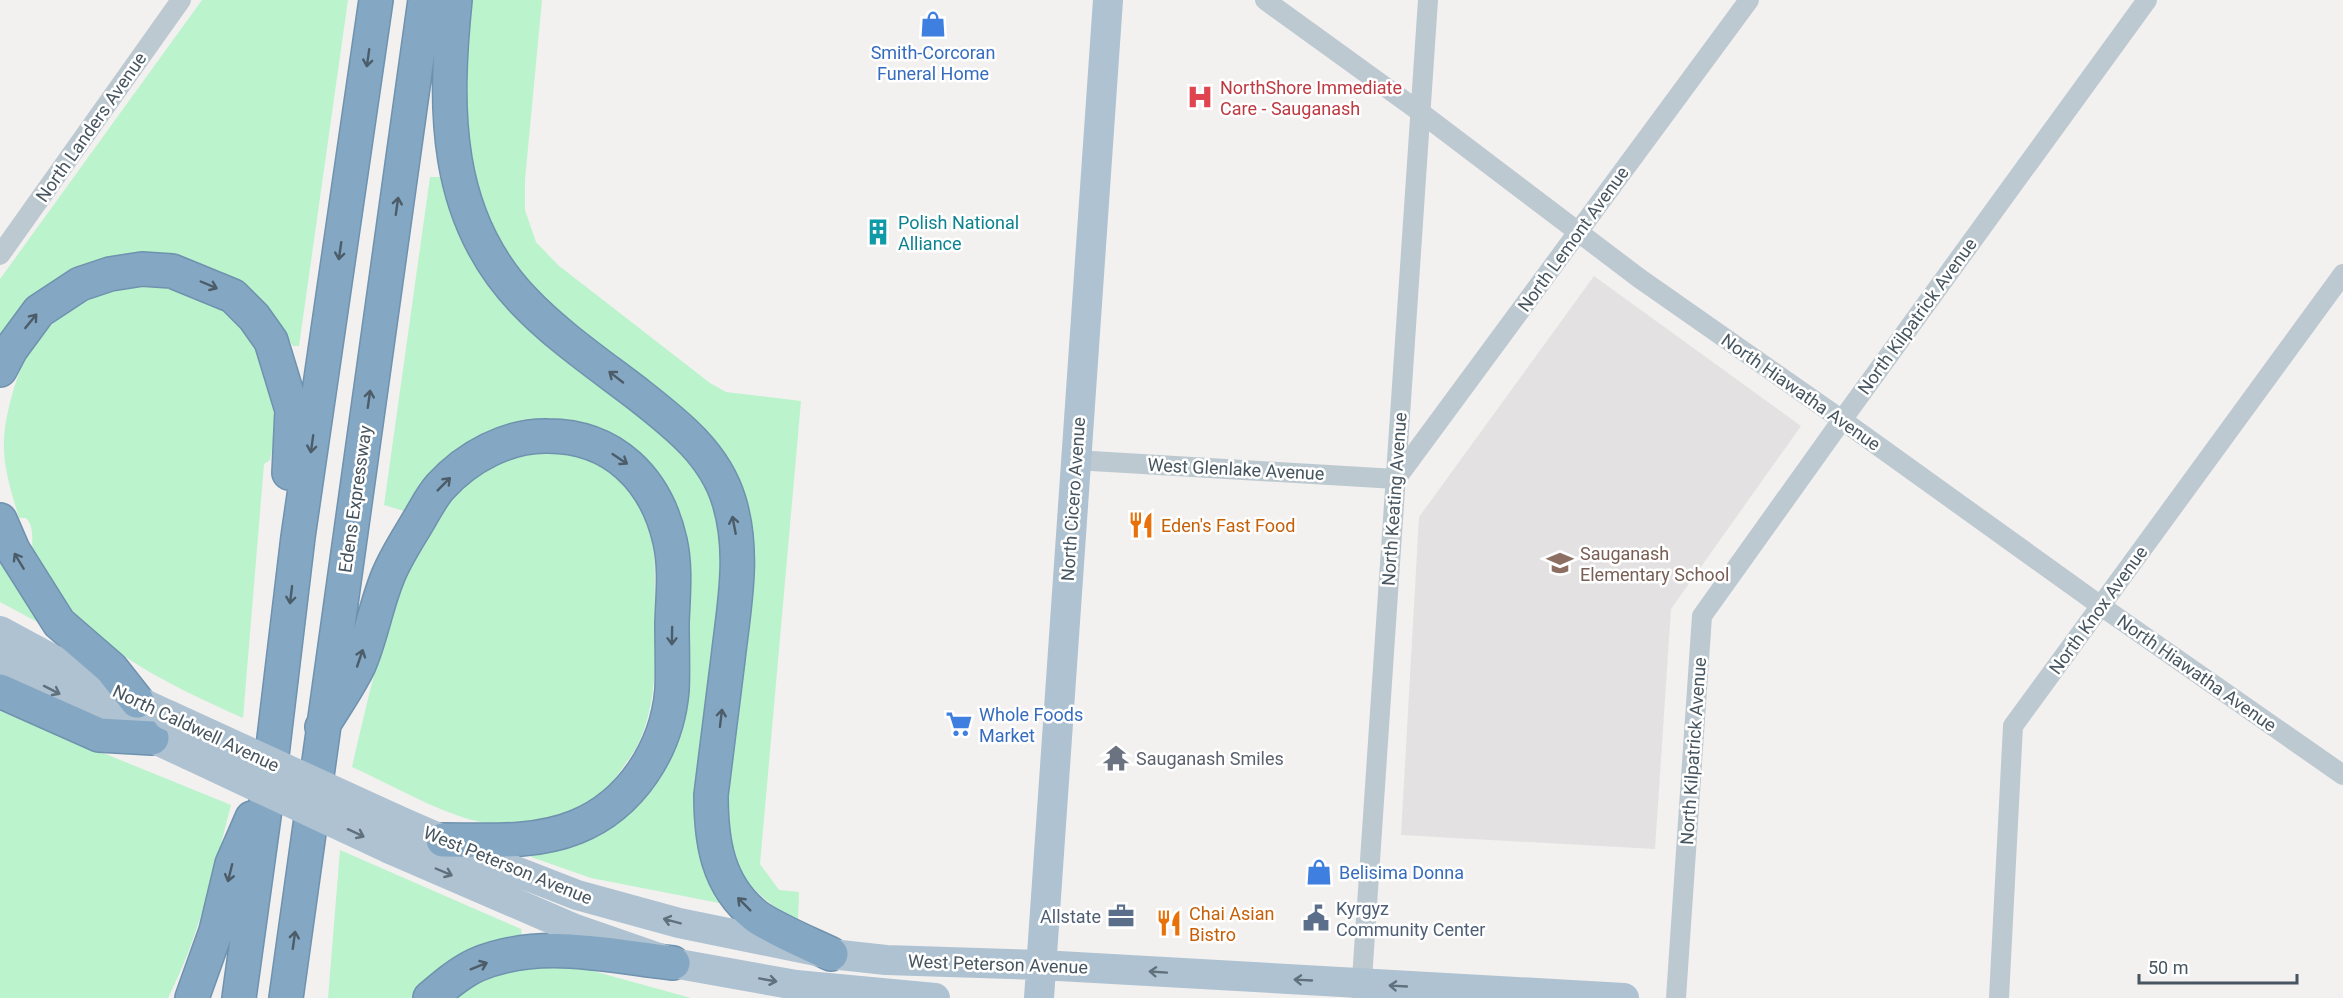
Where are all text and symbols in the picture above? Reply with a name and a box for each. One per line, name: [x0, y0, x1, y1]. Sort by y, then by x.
shop icon: Smith-Corcoran Funeral Home: [918, 9, 948, 39]
place label: Smith-Corcoran Funeral Home: [871, 42, 995, 84]
street label: North Landers Avenue: [31, 48, 151, 206]
one-way arrow: [362, 48, 373, 67]
place label: NorthShore Immediate Care - Sauganash: [1220, 77, 1402, 119]
hospital icon: NorthShore Immediate Care - Sauganash: [1185, 82, 1215, 112]
street label: North Lemont Avenue: [1513, 162, 1633, 316]
one-way arrow: [391, 197, 402, 217]
place label: Polish National Alliance: [898, 212, 1019, 254]
building icon: Polish National Alliance: [863, 217, 893, 247]
street label: North Kilpatrick Avenue: [1853, 234, 1981, 398]
one-way arrow: [334, 241, 345, 260]
one-way arrow: [199, 280, 217, 291]
one-way arrow: [24, 314, 38, 329]
street label: North Hiawatha Avenue: [1717, 329, 1885, 455]
one-way arrow: [608, 371, 624, 384]
one-way arrow: [363, 390, 374, 410]
street label: North Keating Avenue: [1377, 412, 1411, 586]
street label: North Cicero Avenue: [1057, 416, 1089, 582]
street label: Edens Expressway: [334, 424, 376, 574]
one-way arrow: [306, 433, 317, 453]
one-way arrow: [611, 453, 627, 465]
street label: West Glenlake Avenue: [1147, 454, 1325, 484]
one-way arrow: [437, 476, 451, 491]
restaurant icon: Eden's Fast Food: [1126, 510, 1156, 540]
one-way arrow: [728, 515, 739, 535]
place label: Eden's Fast Food: [1161, 515, 1296, 536]
street label: North Knox Avenue: [2044, 542, 2152, 678]
place label: Sauganash Elementary School: [1580, 543, 1729, 585]
school or university icon: Sauganash Elementary School: [1545, 548, 1575, 578]
one-way arrow: [13, 553, 25, 570]
one-way arrow: [285, 584, 296, 604]
street label: North Hiawatha Avenue: [2113, 610, 2281, 736]
one-way arrow: [666, 626, 678, 646]
one-way arrow: [356, 649, 367, 668]
street label: North Kilpatrick Avenue: [1676, 656, 1710, 846]
street label: North Caldwell Avenue: [109, 680, 283, 776]
one-way arrow: [42, 685, 60, 696]
place label: Whole Foods Market: [979, 704, 1083, 746]
one-way arrow: [715, 709, 726, 729]
supermarket icon: Whole Foods Market: [944, 709, 974, 739]
temple icon: Sauganash Smiles: [1101, 743, 1131, 773]
place label: Sauganash Smiles: [1136, 748, 1284, 769]
street label: West Peterson Avenue: [421, 822, 595, 908]
one-way arrow: [347, 827, 365, 839]
shop icon: Belisima Donna: [1304, 857, 1334, 887]
place label: Belisima Donna: [1339, 862, 1464, 883]
one-way arrow: [224, 863, 236, 882]
one-way arrow: [434, 867, 453, 878]
one-way arrow: [737, 896, 752, 911]
place label: Kyrgyz Community Center: [1336, 898, 1485, 940]
office icon: Allstate: [1106, 901, 1136, 931]
place label: Chai Asian Bistro: [1189, 903, 1274, 945]
public building icon: Kyrgyz Community Center: [1301, 903, 1331, 933]
place label: Allstate: [1040, 906, 1101, 927]
restaurant icon: Chai Asian Bistro: [1154, 908, 1184, 938]
one-way arrow: [662, 915, 681, 926]
one-way arrow: [288, 931, 299, 950]
scale bar: [2139, 947, 2296, 985]
street label: West Peterson Avenue: [908, 950, 1088, 978]
text: 50 m: [2148, 957, 2188, 978]
one-way arrow: [469, 959, 487, 970]
one-way arrow: [1148, 967, 1168, 978]
one-way arrow: [758, 975, 777, 986]
one-way arrow: [1294, 975, 1314, 986]
one-way arrow: [1388, 980, 1408, 991]

